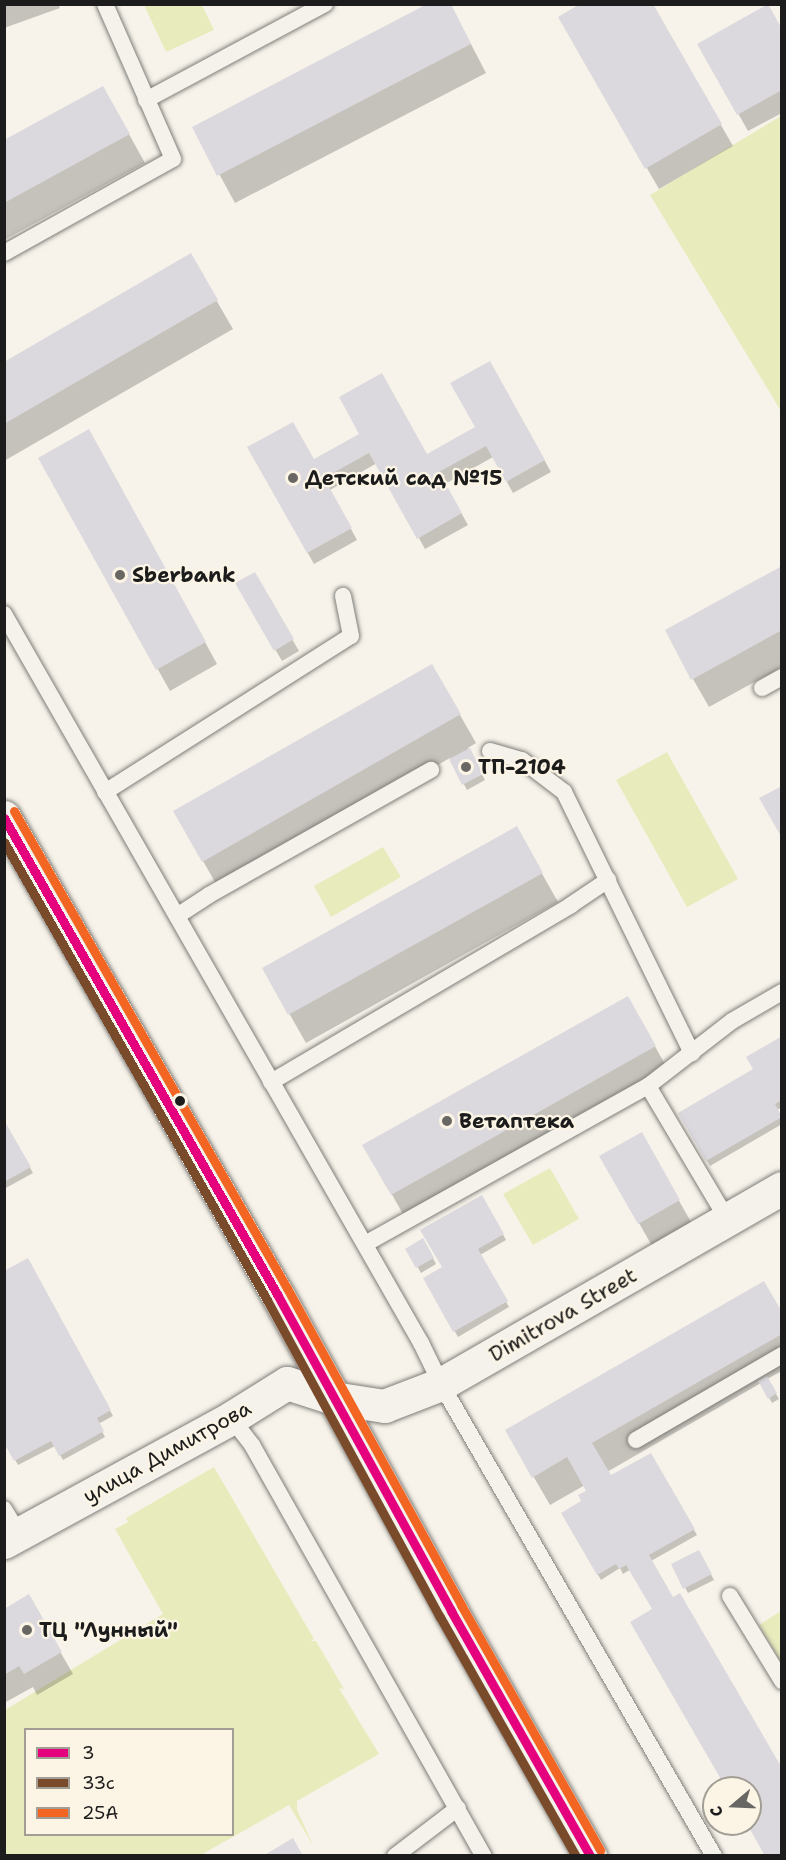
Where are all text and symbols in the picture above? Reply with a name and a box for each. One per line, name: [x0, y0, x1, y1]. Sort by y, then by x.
place label: Детский сад №15: [305, 465, 502, 491]
marker: Детский сад №15: [286, 471, 300, 485]
place label: Sberbank: [132, 562, 236, 588]
marker: Sberbank: [113, 568, 127, 582]
place label: ТП-2104: [478, 754, 566, 780]
marker: ТП-2104: [459, 760, 473, 774]
unlabelled marker: [174, 1095, 186, 1107]
place label: Ветаптека: [459, 1108, 574, 1134]
marker: Ветаптека: [440, 1114, 454, 1128]
street label: Dimitrova Street: [485, 1263, 641, 1367]
street label: улица Димитрова: [78, 1395, 256, 1509]
place label: ТЦ "Лунный": [39, 1617, 178, 1643]
marker: ТЦ "Лунный": [20, 1623, 34, 1637]
legend: [24, 1728, 234, 1836]
text: 3: [82, 1741, 95, 1765]
text: 33с: [82, 1771, 115, 1795]
north arrow: [702, 1776, 762, 1836]
text: 25А: [82, 1801, 118, 1825]
text: С: [705, 1803, 728, 1819]

